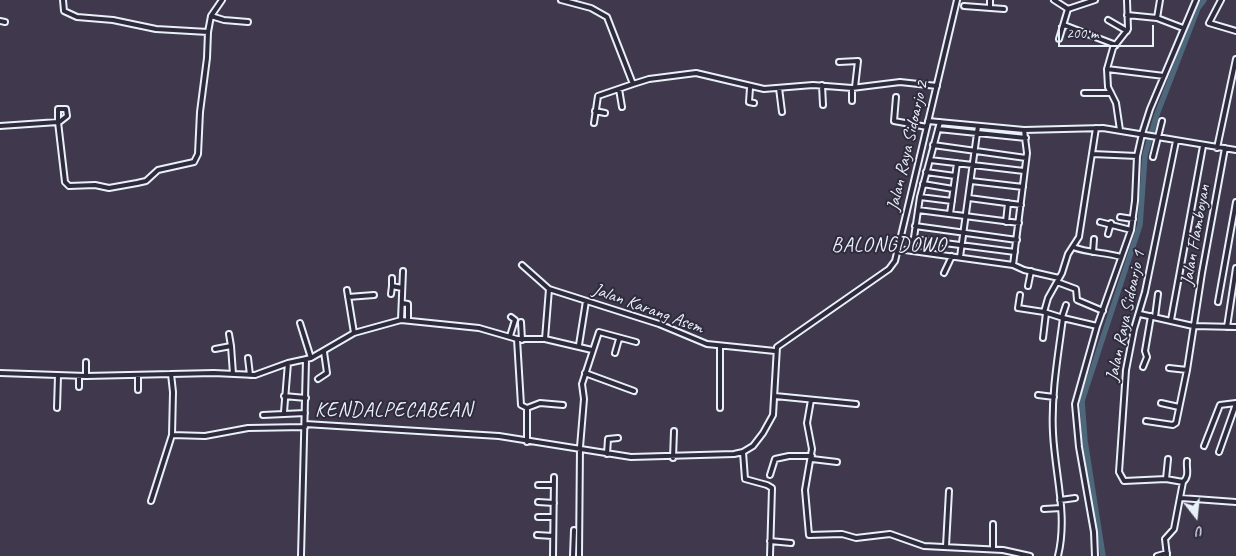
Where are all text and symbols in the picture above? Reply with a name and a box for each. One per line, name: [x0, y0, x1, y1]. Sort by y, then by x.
scale bar: [1061, 15, 1157, 47]
text: 200 m: [1066, 24, 1098, 43]
street label: Jalan Raya Sidoarjo 2: [883, 79, 933, 213]
street label: Jalan Flamboyan: [1176, 183, 1216, 287]
district label: BALONGDOWO: [831, 234, 947, 258]
street label: Jalan Raya Sidoarjo 1: [1102, 249, 1150, 383]
street label: Jalan Karang Asem: [590, 279, 706, 339]
district label: KENDALPECABEAN: [314, 399, 474, 423]
north arrow: [1171, 491, 1221, 541]
text: U: [1195, 522, 1206, 540]

